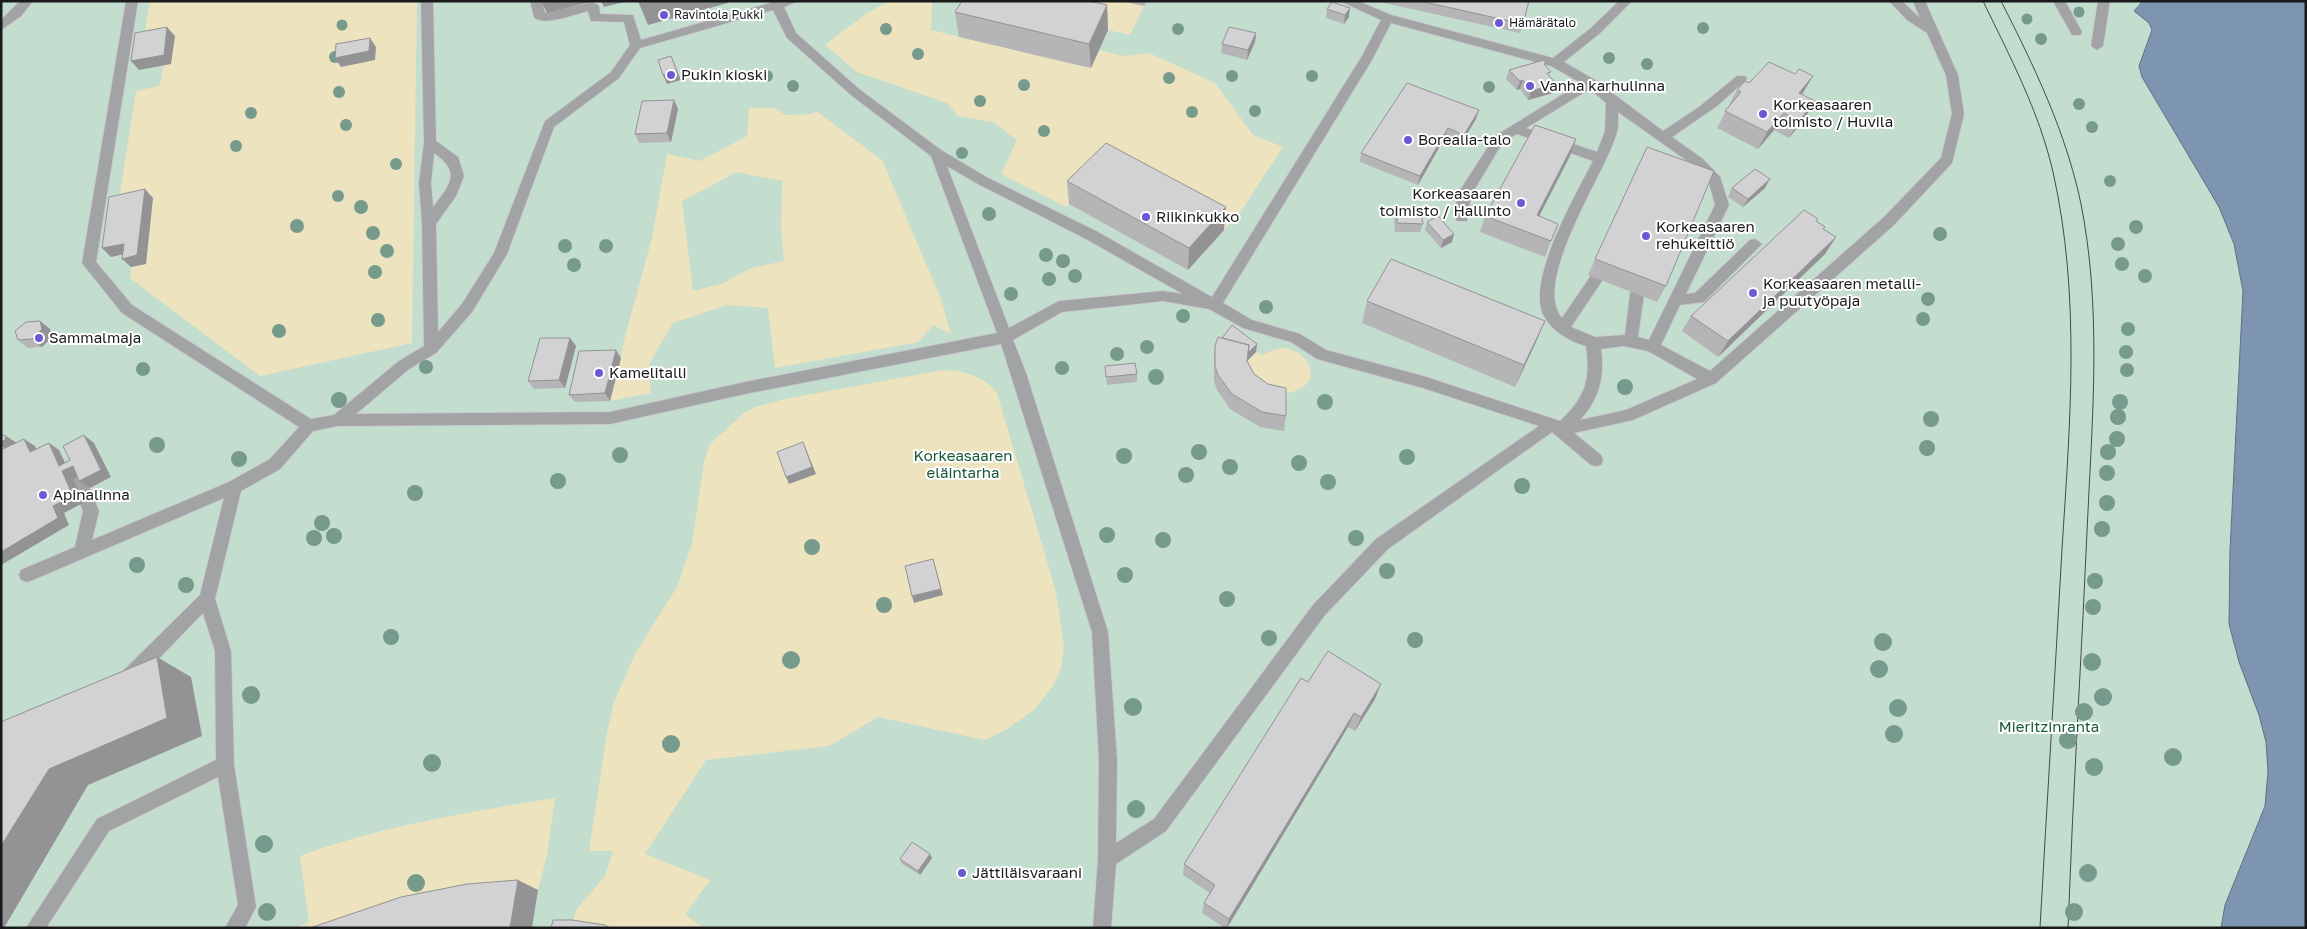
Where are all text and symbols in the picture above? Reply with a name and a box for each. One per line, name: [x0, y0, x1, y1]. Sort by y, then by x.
place label: Ravintola Pukki: [674, 7, 763, 22]
marker: Ravintola Pukki: [658, 9, 670, 21]
place label: Hämärätalo: [1509, 15, 1576, 30]
marker: Hämärätalo: [1493, 17, 1505, 29]
place label: Pukin kioski: [681, 65, 767, 83]
marker: Pukin kioski: [665, 69, 677, 81]
place label: Vanha karhulinna: [1540, 76, 1665, 94]
marker: Vanha karhulinna: [1524, 80, 1536, 92]
place label: Korkeasaaren toimisto / Huvila: [1773, 95, 1893, 130]
marker: Korkeasaaren toimisto / Huvila: [1757, 108, 1769, 120]
place label: Borealia-talo: [1418, 130, 1511, 148]
marker: Borealia-talo: [1402, 134, 1414, 146]
place label: Korkeasaaren toimisto / Hallinto: [1379, 184, 1511, 219]
marker: Korkeasaaren toimisto / Hallinto: [1515, 197, 1527, 209]
place label: Riikinkukko: [1156, 207, 1239, 225]
marker: Riikinkukko: [1140, 211, 1152, 223]
place label: Korkeasaaren rehukeittiö: [1656, 217, 1755, 252]
marker: Korkeasaaren rehukeittiö: [1640, 230, 1652, 242]
place label: Korkeasaaren metalli- ja puutyöpaja: [1762, 274, 1922, 309]
marker: Korkeasaaren metalli- ja puutyöpaja: [1747, 287, 1759, 299]
place label: Sammalmaja: [49, 328, 141, 346]
marker: Sammalmaja: [33, 332, 45, 344]
place label: Kamelitalli: [609, 363, 687, 381]
marker: Kamelitalli: [593, 367, 605, 379]
park label: Korkeasaaren eläintarha: [914, 446, 1012, 481]
place label: Apinalinna: [53, 485, 130, 503]
marker: Apinalinna: [37, 489, 49, 501]
park label: Mieritzinranta: [1999, 717, 2099, 735]
place label: Jättiläisvaraani: [972, 863, 1082, 881]
marker: Jättiläisvaraani: [956, 867, 968, 879]

